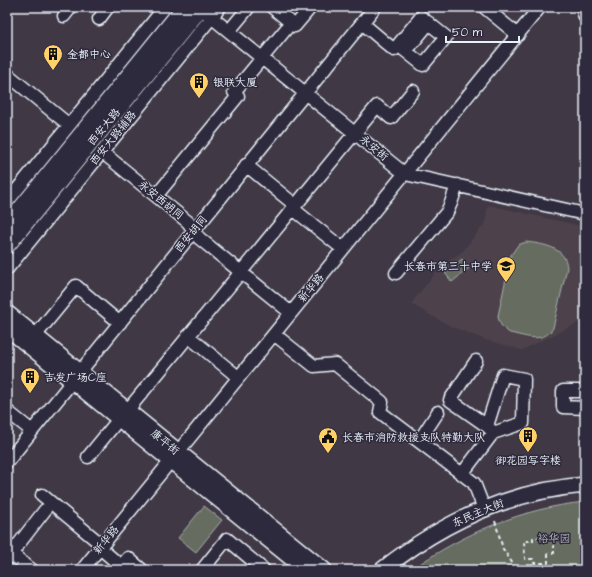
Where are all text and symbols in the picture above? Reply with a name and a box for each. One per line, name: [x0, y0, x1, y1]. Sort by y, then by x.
scale bar: [446, 18, 519, 44]
text: 50 m: [452, 24, 483, 41]
building icon: 金都中心: [42, 43, 64, 71]
place label: 金都中心: [67, 47, 111, 62]
building icon: 银联大厦: [188, 71, 210, 99]
place label: 银联大厦: [213, 75, 257, 90]
street label: 西安大路: [84, 105, 124, 149]
street label: 西安大路辅路: [86, 108, 140, 168]
street label: 永安街: [356, 132, 392, 165]
street label: 永安西胡同: [135, 177, 187, 223]
street label: 西安胡同: [171, 212, 211, 256]
school or university icon: 长春市第三十中学: [495, 255, 517, 283]
place label: 长春市第三十中学: [404, 259, 492, 274]
street label: 新华路: [295, 270, 327, 306]
building icon: 吉发广场C座: [19, 366, 41, 394]
place label: 吉发广场C座: [44, 370, 107, 385]
building icon: 御花园写字楼: [517, 425, 539, 453]
street label: 康平街: [147, 426, 183, 459]
public building icon: 长春市消防救援支队特勤大队: [317, 426, 339, 454]
place label: 长春市消防救援支队特勤大队: [342, 430, 485, 445]
place label: 御花园写字楼: [495, 453, 561, 468]
street label: 东民主大街: [450, 495, 507, 531]
street label: 新华路: [90, 522, 122, 558]
park label: 裕华园: [538, 531, 571, 546]

